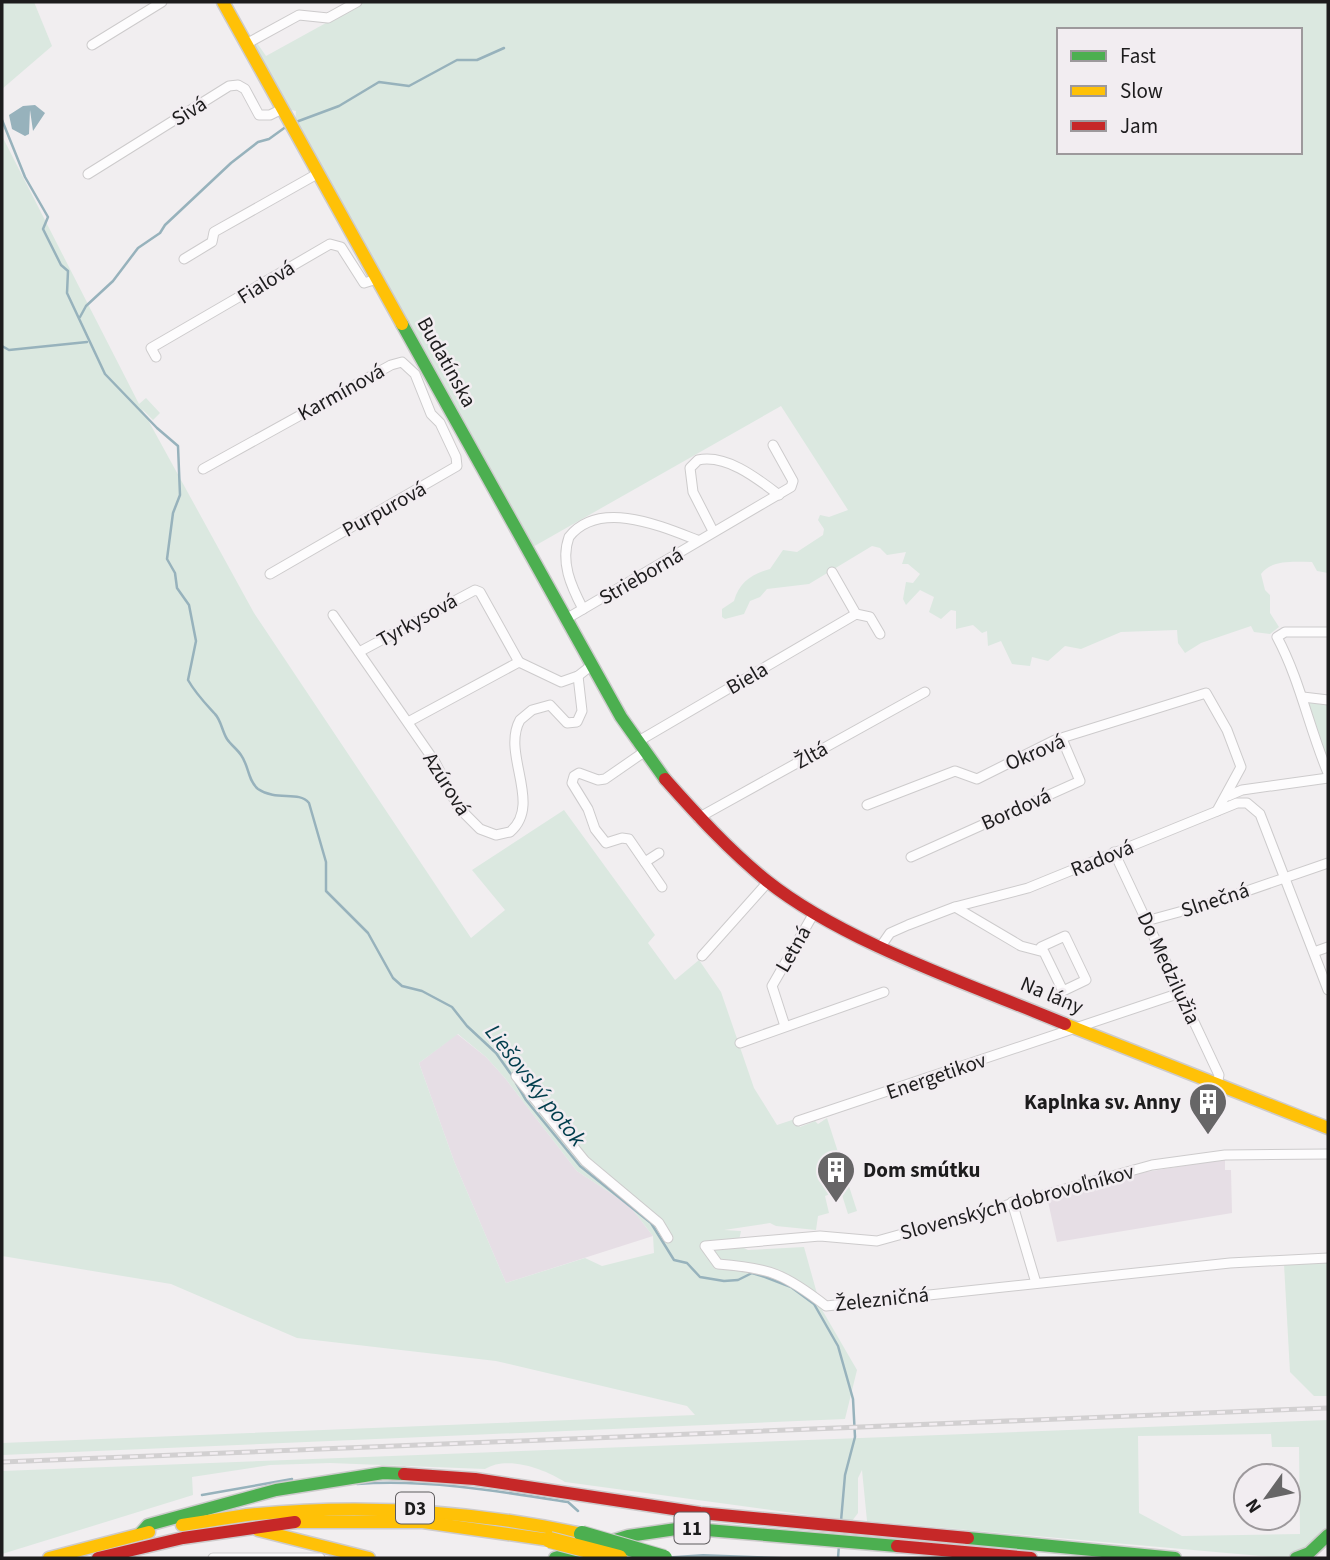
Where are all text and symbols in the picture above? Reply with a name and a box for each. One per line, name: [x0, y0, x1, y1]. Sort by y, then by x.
legend: [1057, 28, 1302, 154]
text: Fast: [1120, 41, 1156, 71]
text: Slow: [1120, 76, 1163, 106]
street label: Sivá: [166, 89, 212, 133]
text: Jam: [1120, 111, 1158, 141]
street label: Fialová: [231, 253, 301, 311]
street label: Budatínska: [410, 311, 484, 413]
street label: Karmínová: [292, 356, 390, 428]
street label: Purpurová: [336, 474, 432, 544]
street label: Strieborná: [593, 540, 689, 612]
street label: Tyrkysová: [371, 586, 463, 654]
street label: Biela: [721, 654, 773, 702]
street label: Okrová: [1000, 726, 1070, 778]
street label: Žltá: [789, 734, 833, 776]
street label: Azúrová: [416, 746, 478, 822]
street label: Bordová: [976, 780, 1056, 838]
street label: Radová: [1066, 832, 1138, 884]
street label: Slnečná: [1177, 875, 1253, 925]
street label: Do Medzilužia: [1130, 907, 1208, 1029]
street label: Letná: [768, 920, 818, 978]
street label: Na lány: [1016, 968, 1088, 1022]
water label: Liešovský potok: [477, 1017, 595, 1154]
street label: Energetikov: [882, 1045, 990, 1107]
building icon: Kaplnka sv. Anny: [1187, 1081, 1229, 1136]
place label: Kaplnka sv. Anny: [1024, 1087, 1181, 1117]
building icon: Dom smútku: [815, 1149, 857, 1204]
place label: Dom smútku: [863, 1155, 981, 1185]
street label: Slovenských dobrovoľníkov: [897, 1156, 1138, 1248]
street label: Železničná: [834, 1279, 930, 1319]
north arrow: [1232, 1462, 1302, 1532]
road number: D3: [396, 1492, 434, 1524]
text: N: [1239, 1493, 1269, 1518]
road number: 11: [674, 1512, 710, 1544]

